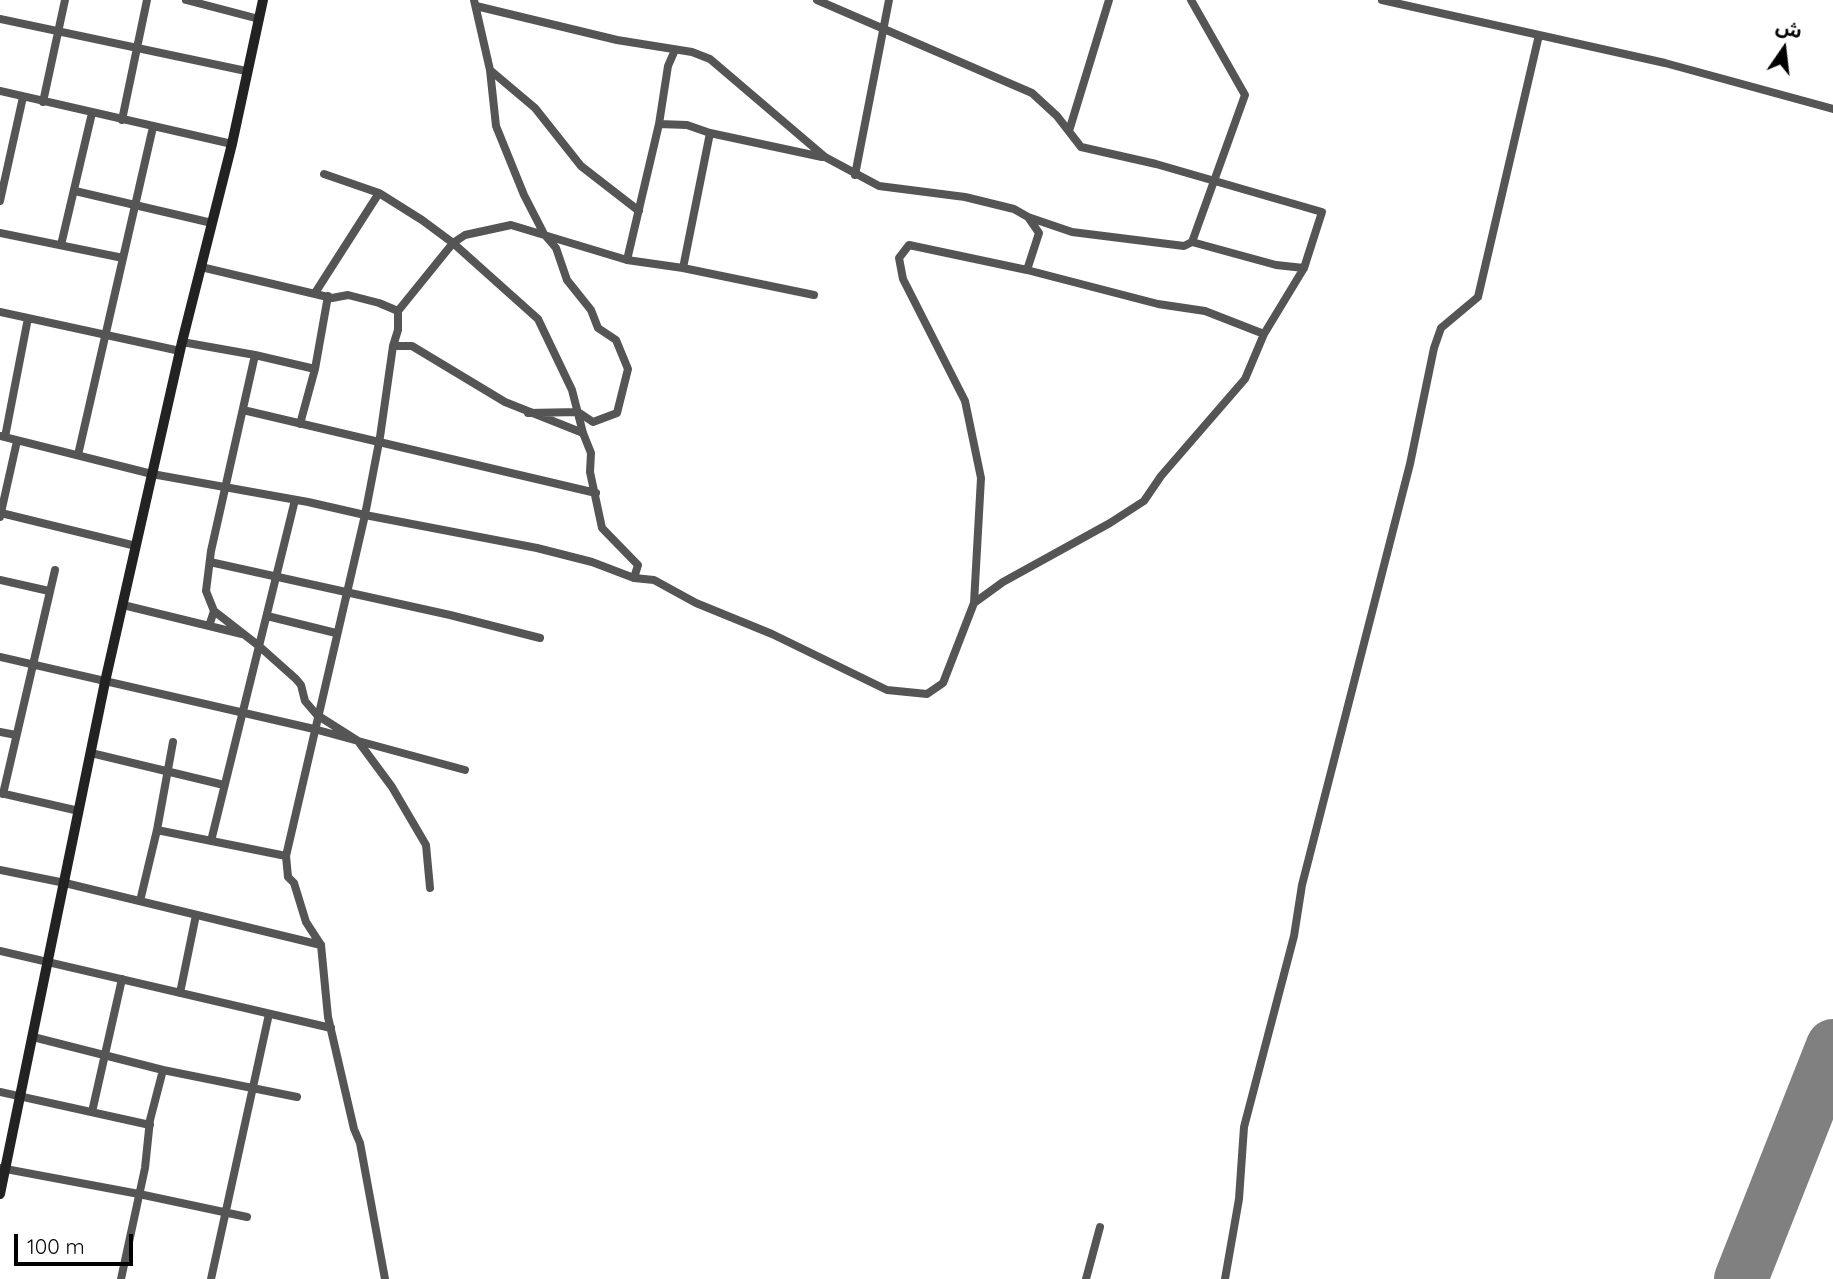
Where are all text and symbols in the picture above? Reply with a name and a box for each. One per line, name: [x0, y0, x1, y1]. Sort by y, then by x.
north arrow: [1749, 14, 1819, 84]
text: ش: [1774, 14, 1805, 43]
scale bar: [18, 1220, 136, 1264]
text: 100 m: [27, 1233, 85, 1259]

